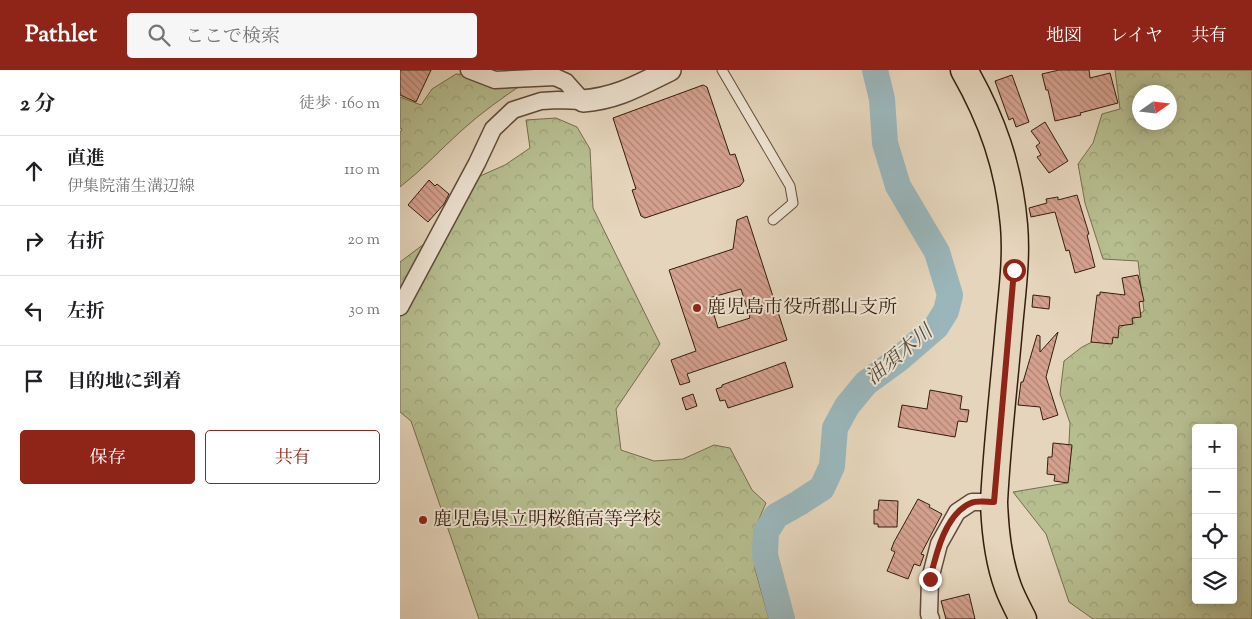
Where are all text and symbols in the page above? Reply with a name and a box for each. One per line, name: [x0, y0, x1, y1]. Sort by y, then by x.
search box: [127, 13, 477, 58]
text: Pathlet: [25, 18, 97, 52]
icon: search: [145, 21, 173, 49]
text: ここで検索: [185, 24, 280, 51]
text: 地図: [1046, 24, 1082, 50]
text: レイヤ: [1110, 24, 1163, 50]
text: 共有: [1191, 24, 1227, 50]
north arrow: [1132, 85, 1177, 130]
text: 2 分: [20, 90, 55, 120]
text: 徒歩 · 160 m: [299, 93, 380, 116]
text: 直進: [67, 146, 105, 173]
icon: ahead: [20, 157, 48, 185]
text: 110 m: [344, 159, 380, 182]
text: 伊集院蒲生溝辺線: [67, 176, 195, 199]
icon: right: [20, 227, 48, 255]
text: 右折: [67, 229, 105, 256]
text: 20 m: [347, 229, 380, 252]
route start: [1003, 259, 1026, 282]
place label: 鹿児島市役所郡山支所: [707, 295, 897, 322]
icon: left: [20, 297, 48, 325]
text: 左折: [67, 299, 105, 326]
text: 30 m: [349, 299, 380, 322]
marker: 鹿児島市役所郡山支所: [691, 302, 703, 314]
water label: 油須木川: [860, 318, 941, 393]
icon: arrive: [20, 367, 48, 395]
text: 目的地に到着: [67, 369, 181, 396]
map controls: [1192, 424, 1237, 604]
button: +: [1192, 424, 1237, 469]
button: 保存: [20, 430, 195, 484]
button: 共有: [205, 430, 380, 484]
button: −: [1192, 469, 1237, 514]
place label: 鹿児島県立明桜館高等学校: [433, 507, 661, 534]
marker: 鹿児島県立明桜館高等学校: [417, 514, 429, 526]
button: locate: [1192, 514, 1237, 559]
button: layers: [1192, 559, 1237, 604]
route end: [919, 568, 942, 591]

